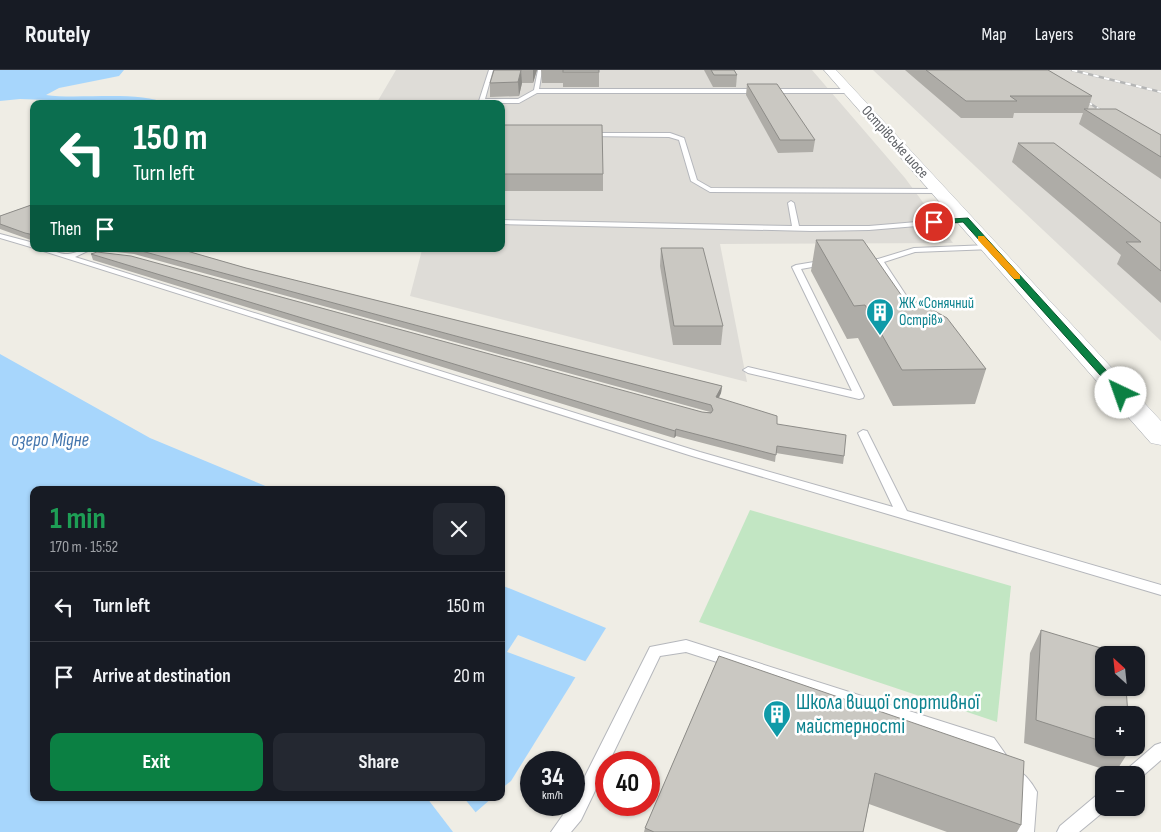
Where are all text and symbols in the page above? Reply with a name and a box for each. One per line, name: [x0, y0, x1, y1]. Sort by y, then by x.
text: Routely: [25, 20, 90, 49]
text: Map: [982, 24, 1007, 45]
text: Layers: [1035, 24, 1074, 45]
text: Share: [1102, 24, 1136, 45]
street label: Острівське шосе: [857, 102, 933, 182]
text: 150 m: [133, 117, 207, 160]
icon: left: [50, 120, 115, 185]
text: Turn left: [133, 160, 195, 187]
pin: [913, 201, 955, 243]
icon: arrive: [920, 208, 948, 236]
icon: arrive: [91, 215, 119, 243]
text: Then: [50, 218, 81, 241]
place label: ЖК «Сонячний Острів»: [899, 294, 974, 330]
building icon: ЖК «Сонячний Острів»: [865, 297, 895, 336]
position arrow: [1094, 366, 1146, 418]
water label: озеро Мідне: [11, 429, 89, 452]
text: 1 min: [50, 501, 106, 537]
button: close: [433, 503, 485, 555]
text: 170 m · 15:52: [50, 538, 118, 557]
icon: left: [50, 593, 78, 621]
text: Turn left: [93, 595, 150, 618]
text: 150 m: [447, 595, 485, 618]
north arrow: [1095, 646, 1145, 696]
map controls: [1095, 646, 1145, 816]
icon: arrive: [50, 663, 78, 691]
text: Arrive at destination: [93, 665, 231, 688]
text: 20 m: [453, 665, 485, 688]
place label: Школа вищої спортивної майстерності: [796, 690, 981, 739]
building icon: Школа вищої спортивної майстерності: [762, 699, 792, 738]
button: +: [1095, 706, 1145, 756]
button: Exit: [50, 733, 263, 791]
button: Share: [273, 733, 485, 791]
speed limit sign: 40: [595, 751, 660, 816]
text: 34: [541, 762, 564, 793]
button: −: [1095, 766, 1145, 816]
text: km/h: [542, 788, 563, 803]

